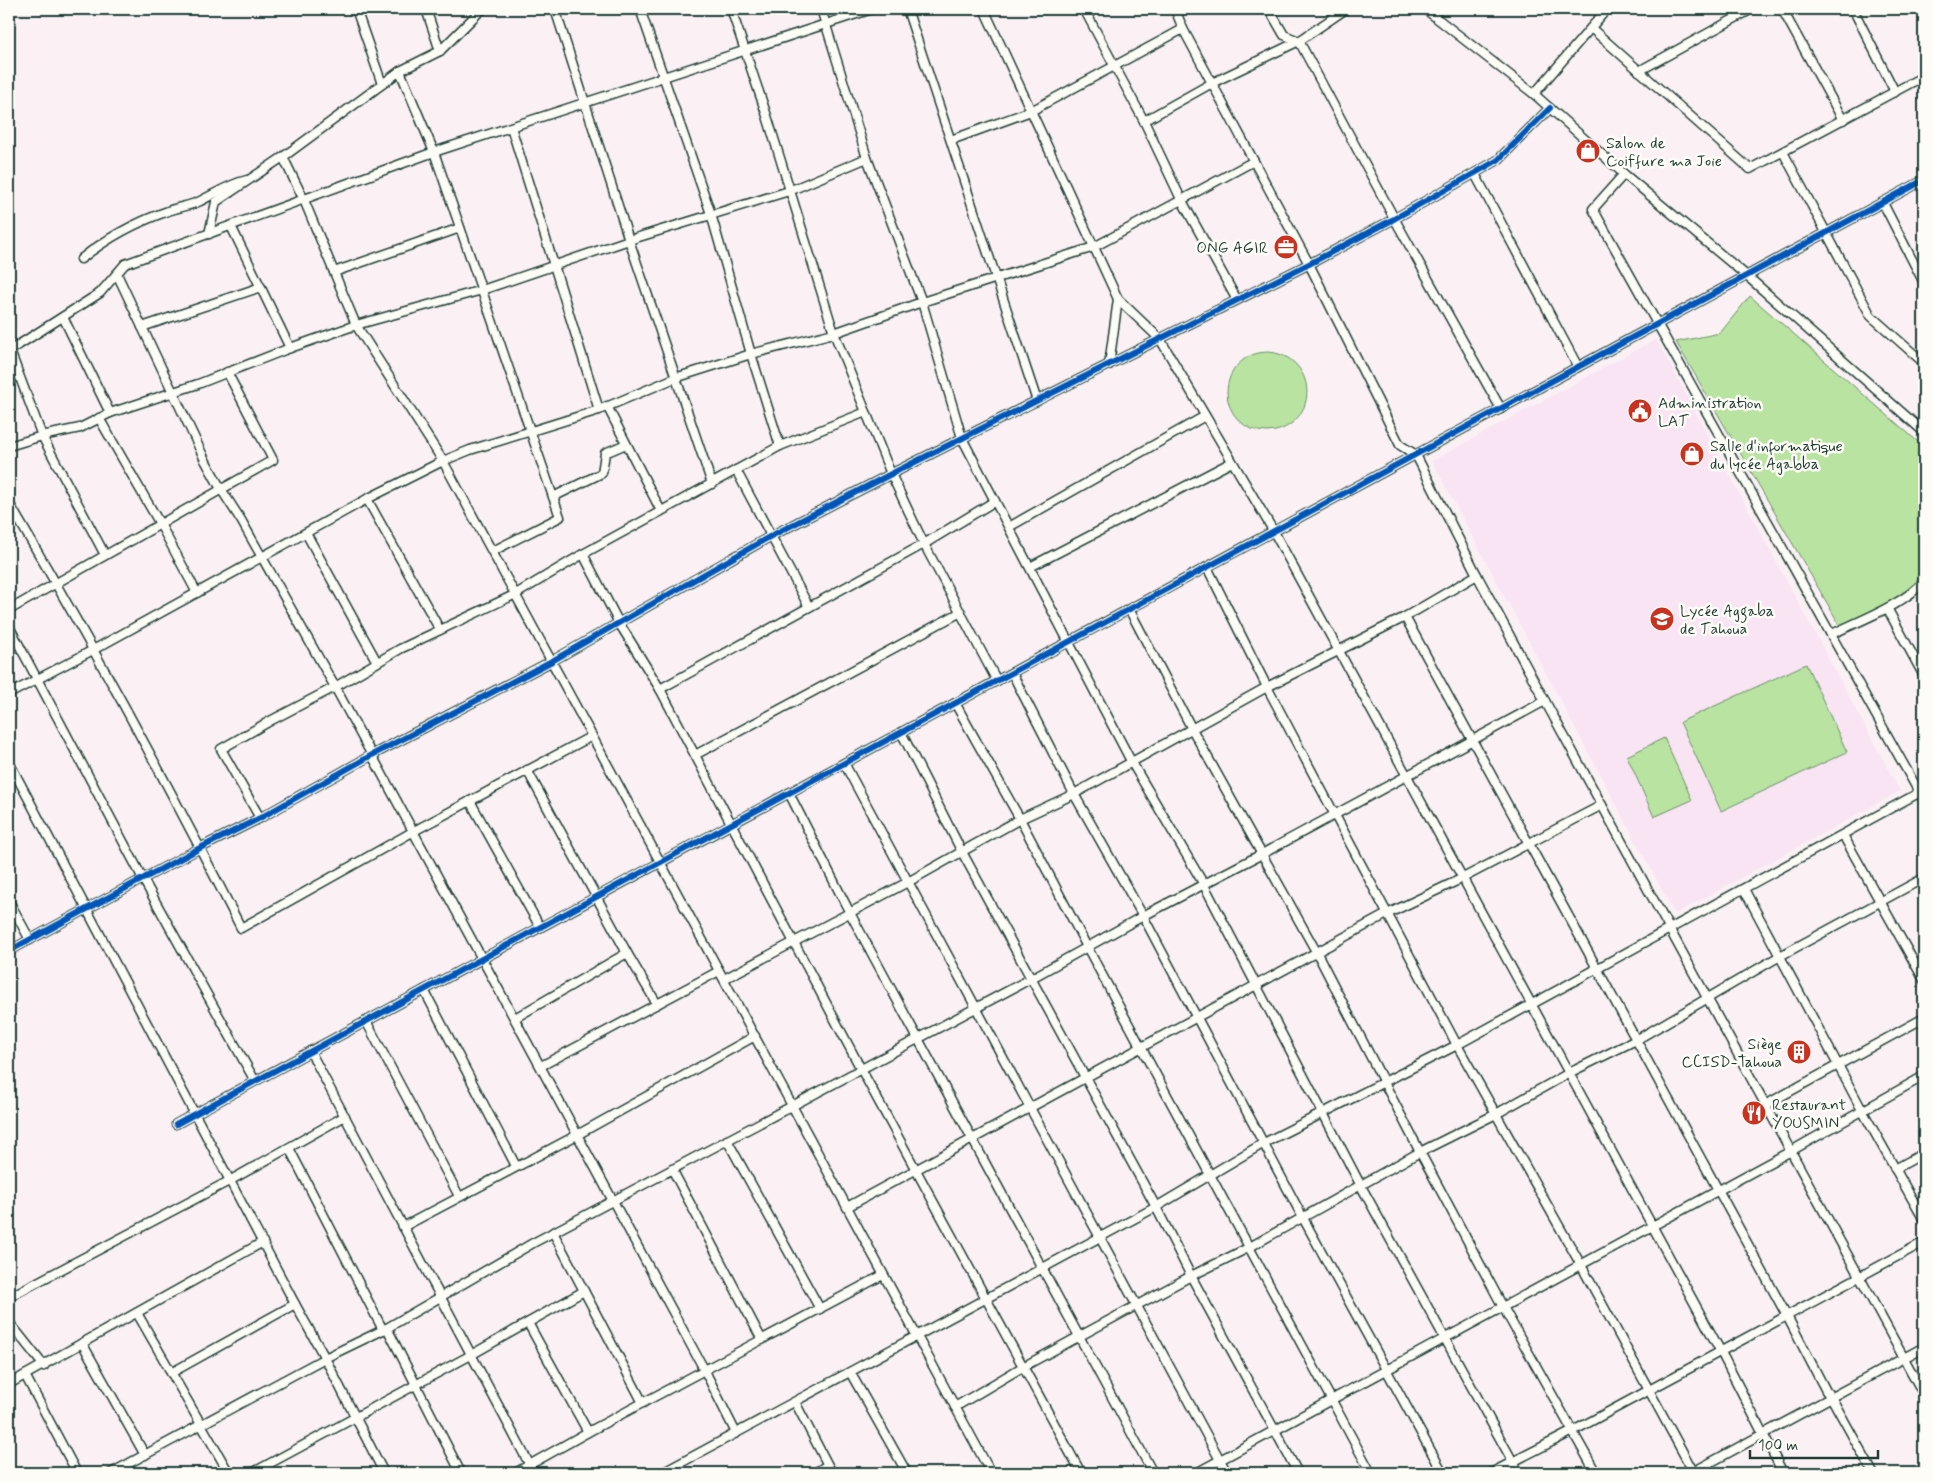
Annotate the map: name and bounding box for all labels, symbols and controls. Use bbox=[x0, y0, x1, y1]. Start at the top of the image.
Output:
place label: Salon de Coiffure ma Joie bbox=[1606, 133, 1722, 172]
shop icon: Salon de Coiffure ma Joie bbox=[1575, 138, 1601, 164]
office icon: ONG AGIR bbox=[1273, 234, 1299, 260]
place label: ONG AGIR bbox=[1196, 238, 1268, 259]
place label: Administration LAT bbox=[1658, 393, 1762, 432]
public building icon: Administration LAT bbox=[1627, 398, 1653, 424]
place label: Salle d'informatique du lycée Agabba bbox=[1710, 436, 1843, 475]
shop icon: Salle d'informatique du lycée Agabba bbox=[1679, 441, 1705, 467]
place label: Lycée Aggaba de Tahoua bbox=[1680, 601, 1774, 640]
school or university icon: Lycée Aggaba de Tahoua bbox=[1649, 606, 1675, 632]
place label: Siège CCISD-Tahoua bbox=[1681, 1034, 1782, 1073]
building icon: Siège CCISD-Tahoua bbox=[1786, 1039, 1812, 1065]
place label: Restaurant YOUSMIN bbox=[1772, 1095, 1847, 1134]
restaurant icon: Restaurant YOUSMIN bbox=[1741, 1100, 1767, 1126]
scale bar bbox=[1750, 1427, 1878, 1459]
text: 100 m bbox=[1758, 1436, 1798, 1456]

